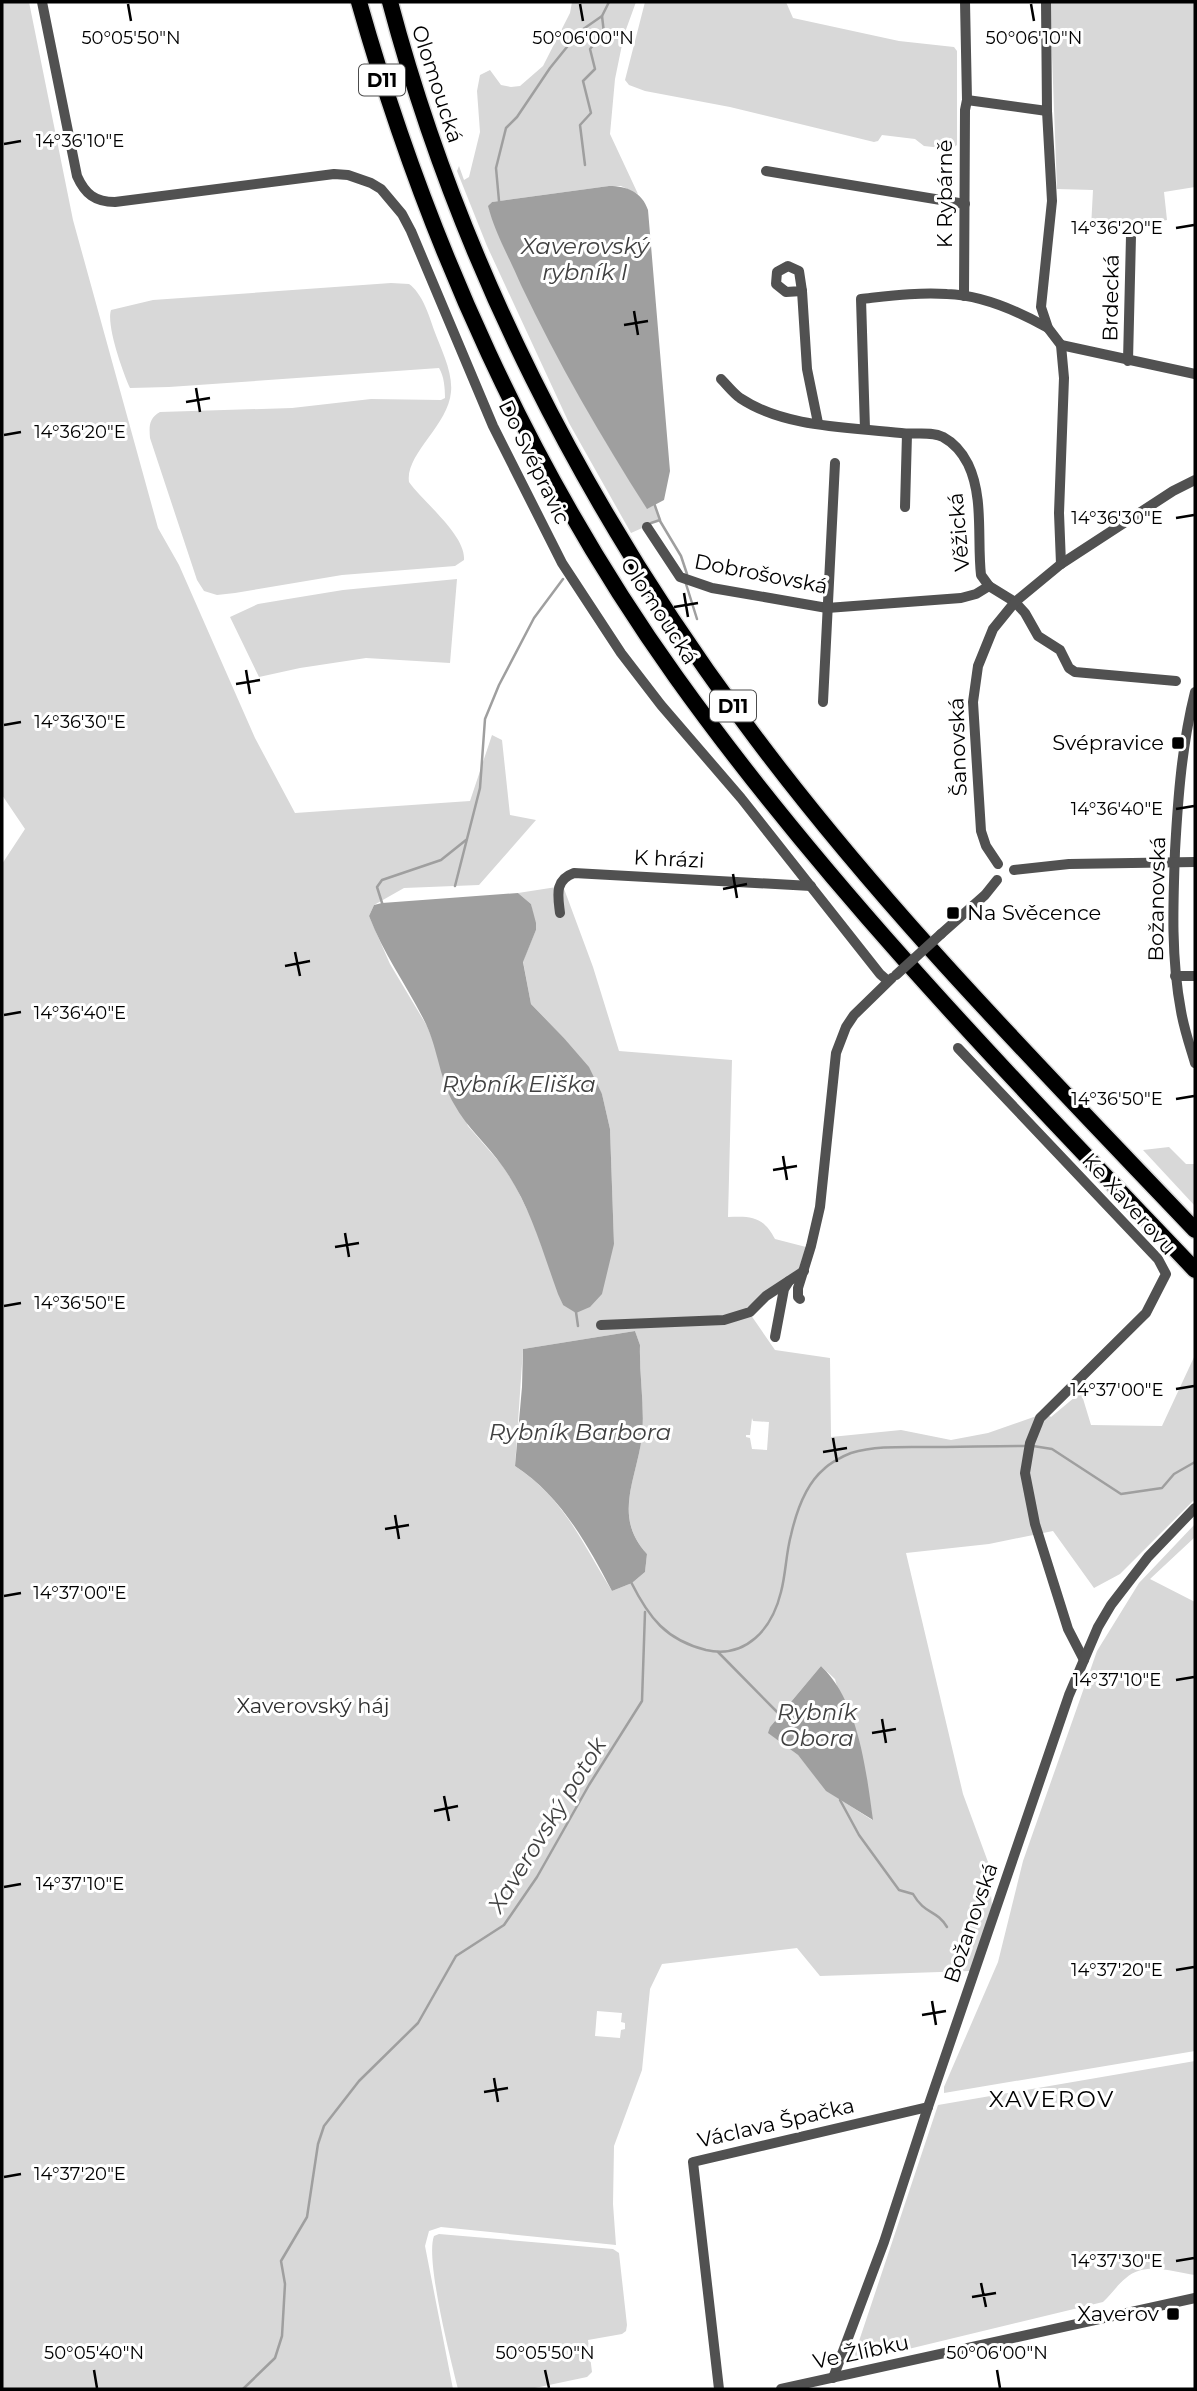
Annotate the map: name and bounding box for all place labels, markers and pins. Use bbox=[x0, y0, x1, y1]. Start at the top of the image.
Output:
place label: Svépravice bbox=[1052, 730, 1164, 755]
marker: Svépravice bbox=[1170, 735, 1186, 751]
place label: Na Svěcence bbox=[967, 900, 1101, 925]
marker: Na Svěcence bbox=[945, 905, 961, 921]
place label: Xaverov bbox=[1077, 2301, 1160, 2326]
marker: Xaverov bbox=[1165, 2306, 1181, 2322]

